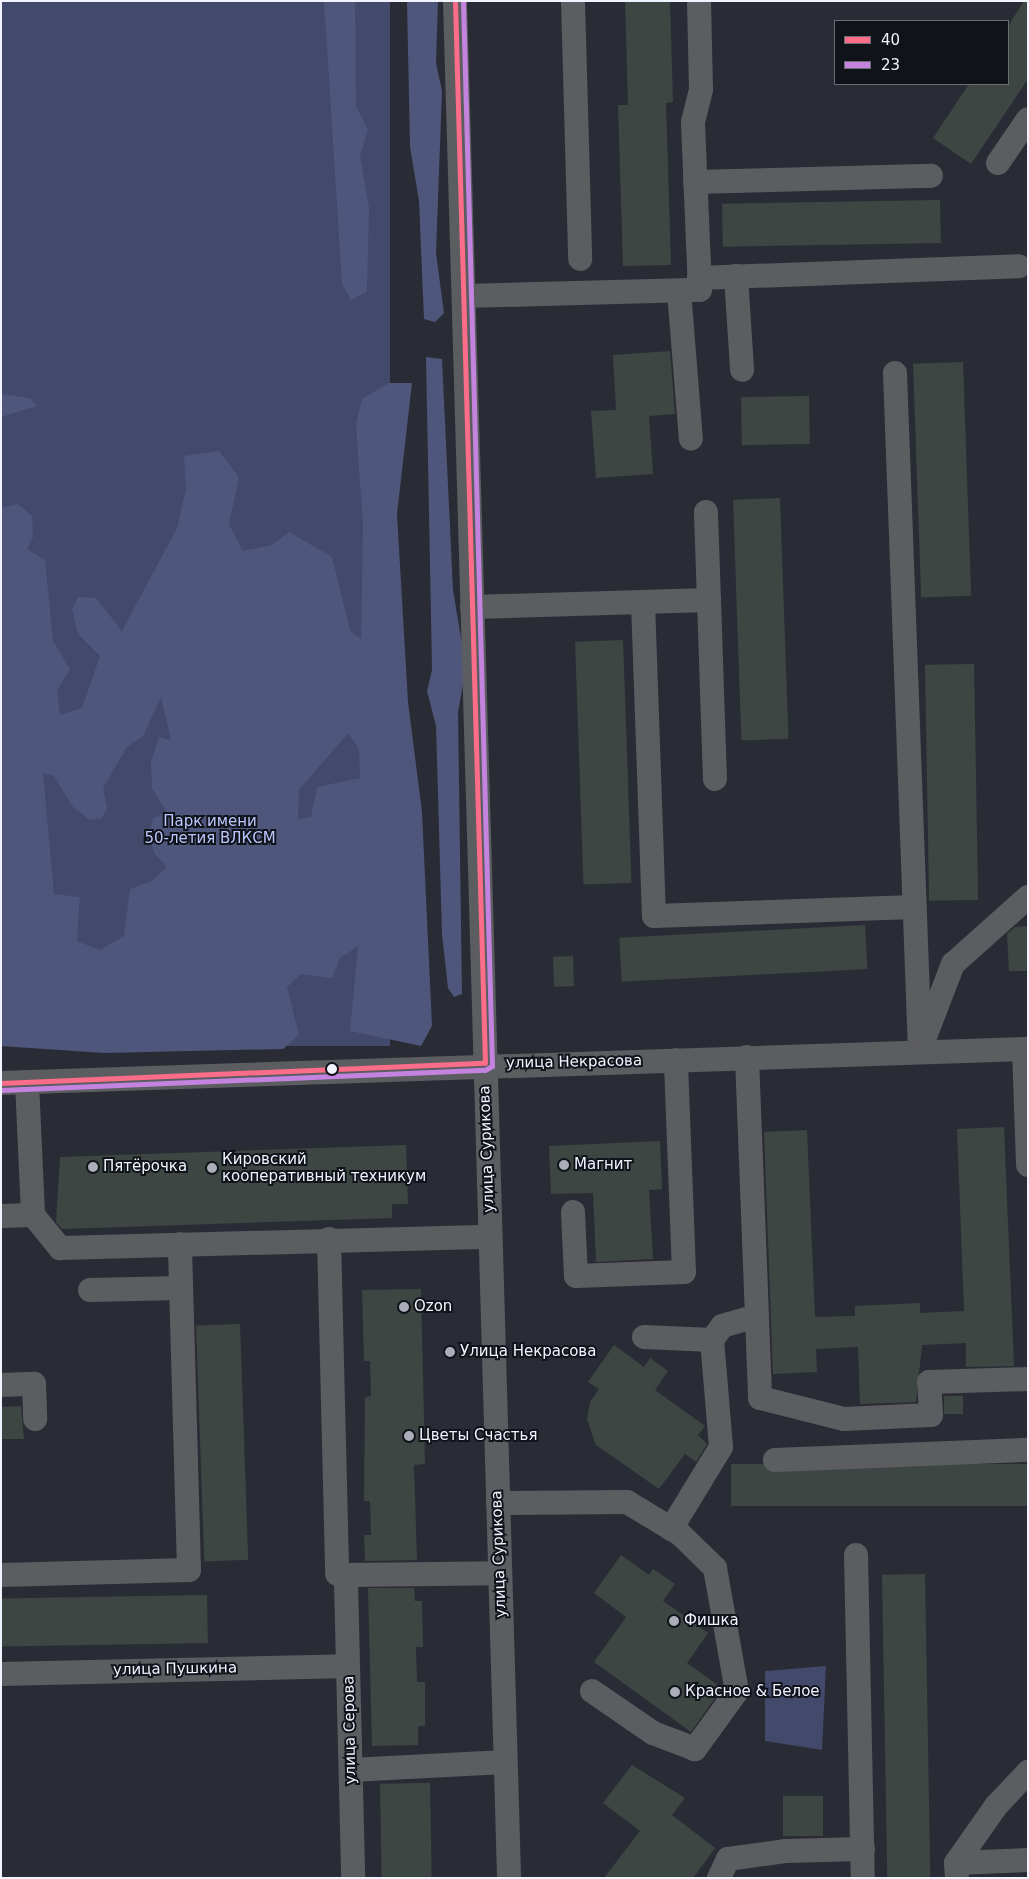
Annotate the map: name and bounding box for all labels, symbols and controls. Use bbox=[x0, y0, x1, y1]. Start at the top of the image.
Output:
legend bbox=[834, 20, 1009, 85]
text: 40 bbox=[881, 31, 900, 49]
text: 23 bbox=[881, 56, 900, 74]
park label: Парк имени 50-летия ВЛКСМ bbox=[144, 812, 276, 847]
street label: улица Некрасова bbox=[506, 1052, 642, 1072]
unlabelled marker bbox=[327, 1064, 337, 1074]
street label: улица Сурикова bbox=[476, 1085, 498, 1213]
place label: Кировский кооперативный техникум bbox=[222, 1150, 426, 1185]
place label: Магнит bbox=[574, 1156, 632, 1174]
place label: Пятёрочка bbox=[103, 1158, 187, 1176]
marker: Магнит bbox=[558, 1159, 570, 1171]
marker: Пятёрочка bbox=[87, 1161, 99, 1173]
marker: Кировский кооперативный техникум bbox=[206, 1162, 218, 1174]
place label: Ozon bbox=[414, 1298, 452, 1316]
marker: Ozon bbox=[398, 1301, 410, 1313]
place label: Улица Некрасова bbox=[460, 1343, 596, 1361]
marker: Улица Некрасова bbox=[444, 1346, 456, 1358]
place label: Цветы Счастья bbox=[419, 1427, 537, 1445]
marker: Цветы Счастья bbox=[403, 1430, 415, 1442]
street label: улица Сурикова bbox=[488, 1490, 510, 1618]
place label: Фишка bbox=[684, 1612, 739, 1630]
marker: Фишка bbox=[668, 1615, 680, 1627]
street label: улица Пушкина bbox=[113, 1659, 237, 1679]
street label: улица Серова bbox=[340, 1675, 360, 1785]
place label: Красное & Белое bbox=[685, 1683, 820, 1701]
marker: Красное & Белое bbox=[669, 1686, 681, 1698]

